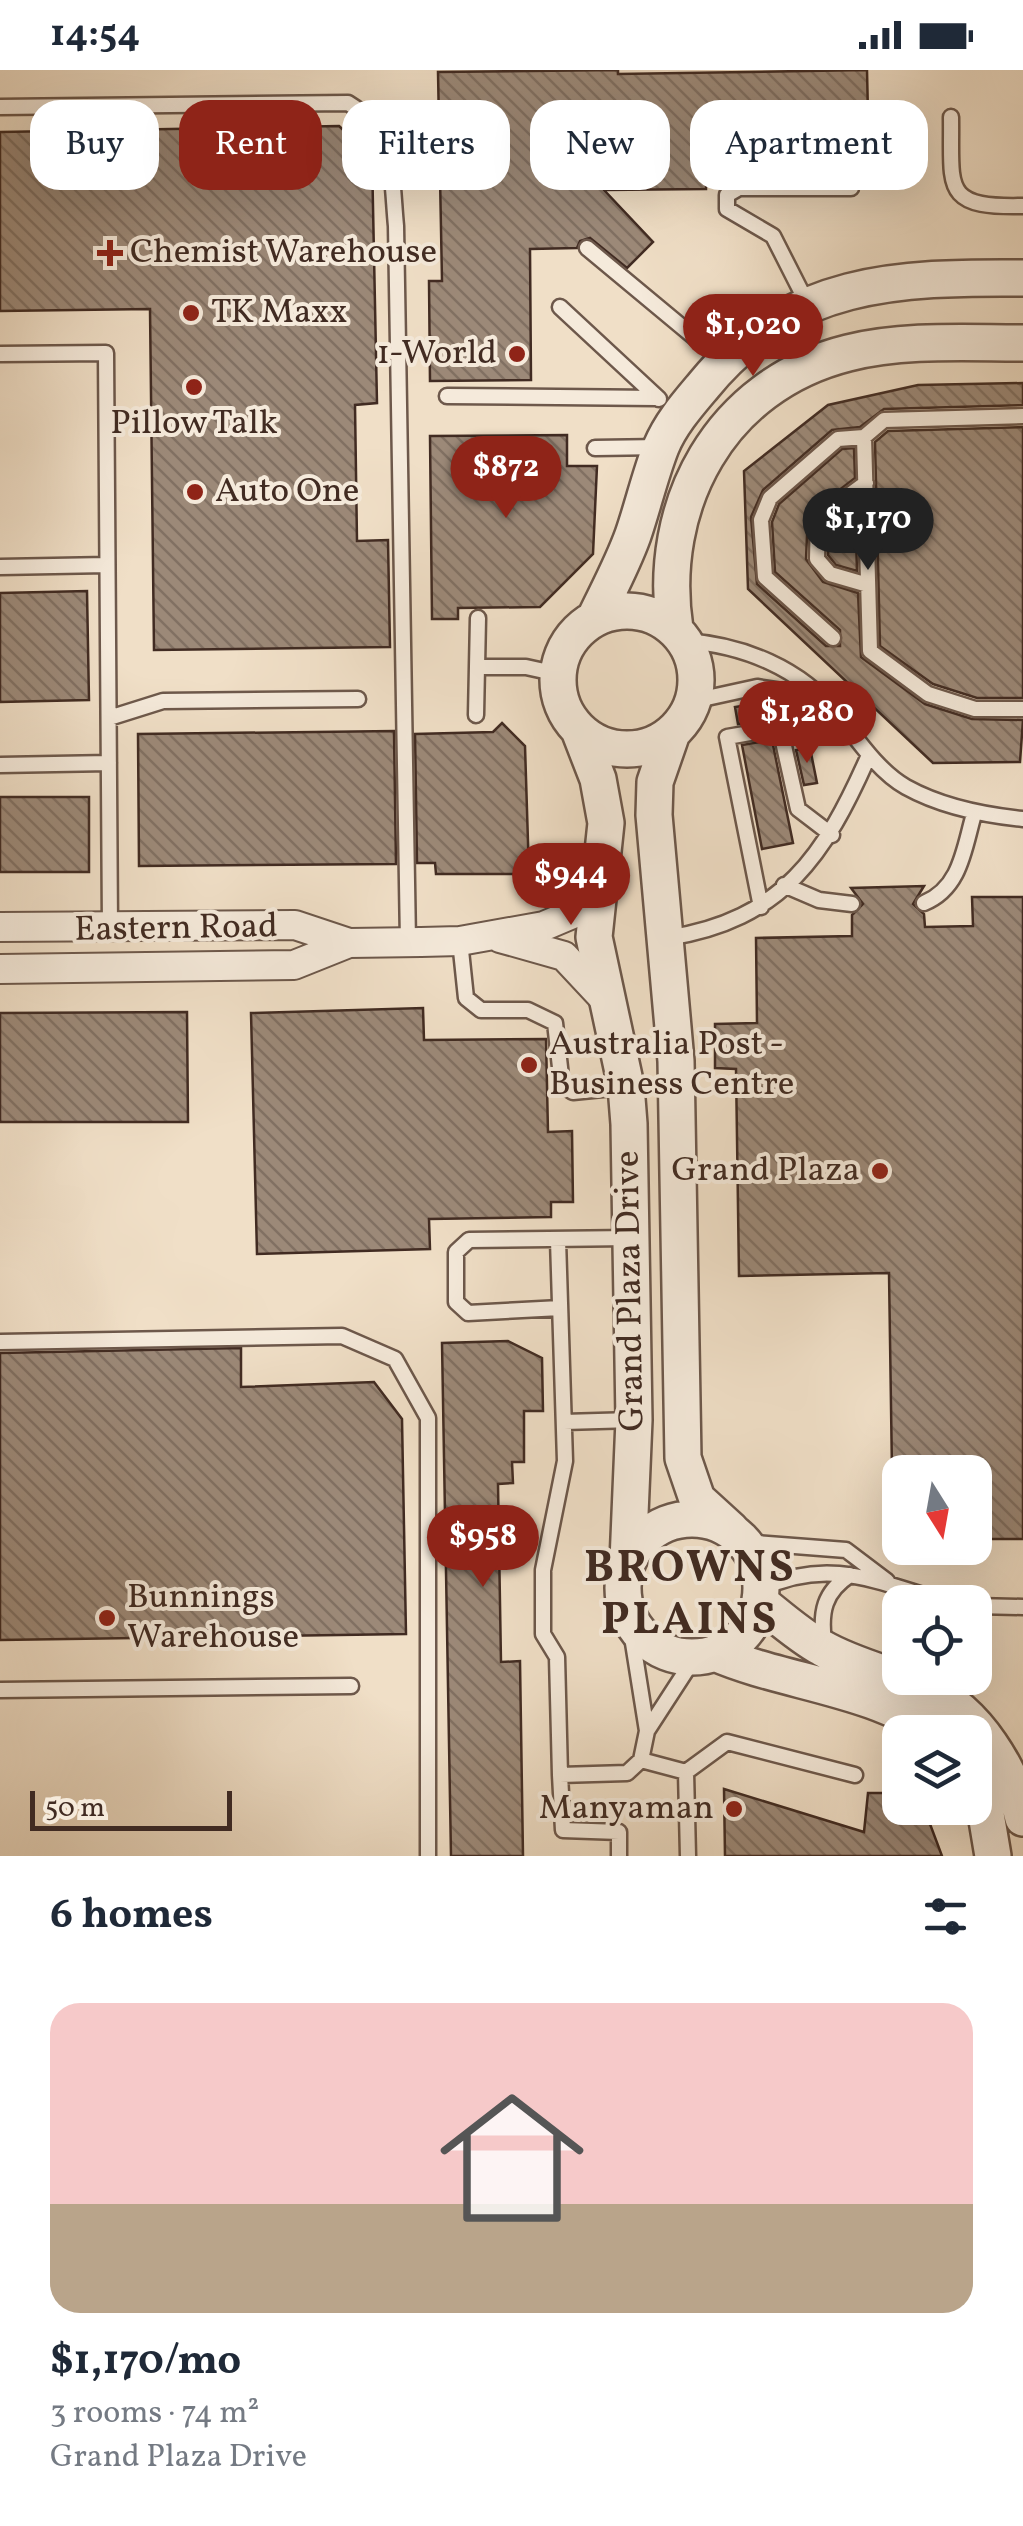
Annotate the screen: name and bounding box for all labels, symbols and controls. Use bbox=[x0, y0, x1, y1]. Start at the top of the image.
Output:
text: 14:54 bbox=[50, 9, 140, 62]
chip: Buy bbox=[30, 100, 159, 190]
chip: Rent bbox=[179, 100, 322, 190]
chip: Filters bbox=[342, 100, 510, 190]
chip: New bbox=[530, 100, 670, 190]
chip: Apartment bbox=[690, 100, 928, 190]
place label: Chemist Warehouse bbox=[130, 229, 437, 277]
marker: Chemist Warehouse bbox=[99, 242, 121, 264]
place label: TK Maxx bbox=[211, 289, 347, 337]
pin: $1,020 bbox=[672, 294, 834, 379]
marker: TK Maxx bbox=[180, 302, 202, 324]
text: $1,020 bbox=[705, 304, 801, 348]
place label: 1-World bbox=[376, 330, 497, 378]
marker: 1-World bbox=[506, 343, 528, 365]
marker: Pillow Talk bbox=[183, 376, 205, 398]
place label: Pillow Talk bbox=[110, 400, 278, 448]
pin: $872 bbox=[447, 436, 565, 521]
text: $872 bbox=[473, 446, 539, 490]
place label: Auto One bbox=[215, 468, 359, 516]
marker: Auto One bbox=[184, 481, 206, 503]
pin: $1,170 bbox=[787, 488, 949, 573]
text: $1,170 bbox=[825, 498, 911, 542]
pin: $1,280 bbox=[726, 681, 888, 766]
text: $1,280 bbox=[760, 691, 854, 735]
pin: $944 bbox=[512, 843, 630, 928]
text: $944 bbox=[534, 853, 608, 897]
street label: Eastern Road bbox=[74, 903, 278, 955]
place label: Australia Post - Business Centre bbox=[549, 1021, 794, 1109]
marker: Australia Post - Business Centre bbox=[518, 1054, 540, 1076]
place label: Grand Plaza bbox=[671, 1147, 860, 1195]
street label: Grand Plaza Drive bbox=[605, 1150, 657, 1432]
marker: Grand Plaza bbox=[869, 1160, 891, 1182]
north arrow bbox=[882, 1455, 992, 1565]
map controls bbox=[882, 1455, 992, 1825]
pin: $958 bbox=[424, 1505, 542, 1590]
text: $958 bbox=[449, 1515, 517, 1559]
district label: BROWNS PLAINS bbox=[584, 1538, 796, 1653]
place label: Bunnings Warehouse bbox=[127, 1574, 299, 1662]
button: locate bbox=[882, 1585, 992, 1695]
marker: Bunnings Warehouse bbox=[96, 1607, 118, 1629]
button: layers bbox=[882, 1715, 992, 1825]
place label: Manyaman bbox=[539, 1785, 714, 1833]
scale bar bbox=[30, 1786, 232, 1830]
text: 50 m bbox=[45, 1789, 105, 1828]
marker: Manyaman bbox=[723, 1798, 745, 1820]
text: 6 homes bbox=[50, 1887, 213, 1946]
icon: filters bbox=[918, 1889, 973, 1944]
icon: home bbox=[422, 2068, 602, 2248]
text: $1,170/mo bbox=[50, 2333, 241, 2392]
text: 3 rooms · 74 m² bbox=[50, 2392, 259, 2436]
text: Grand Plaza Drive bbox=[50, 2436, 307, 2480]

